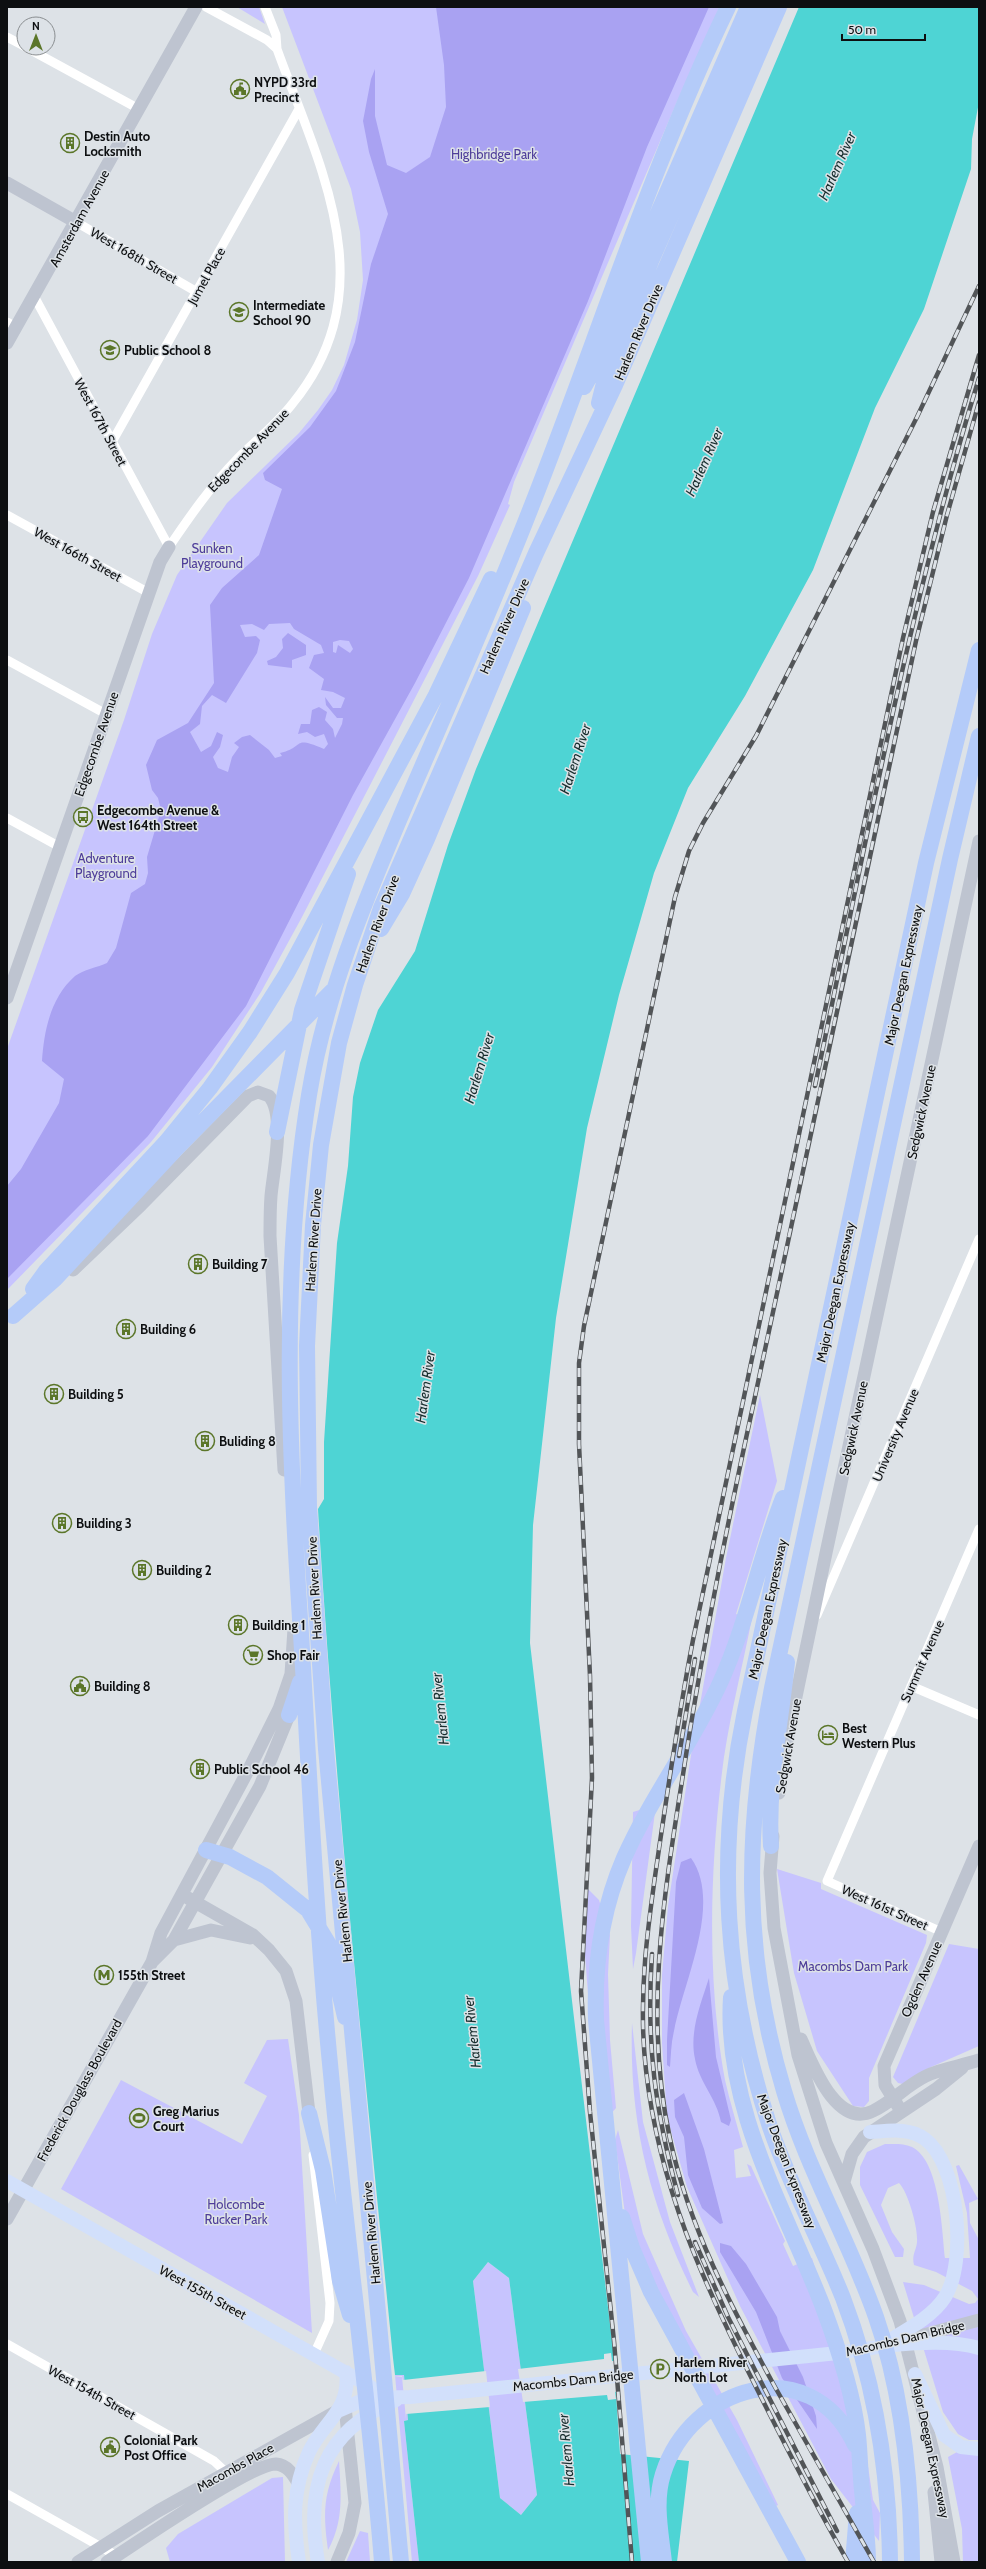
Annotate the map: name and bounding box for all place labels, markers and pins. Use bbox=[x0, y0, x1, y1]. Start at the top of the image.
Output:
place label: NYPD 33rd Precinct bbox=[254, 74, 317, 105]
public building icon: NYPD 33rd Precinct bbox=[229, 78, 251, 100]
place label: Destin Auto Locksmith bbox=[84, 128, 151, 159]
building icon: Destin Auto Locksmith bbox=[59, 132, 81, 154]
place label: Intermediate School 90 bbox=[253, 297, 325, 328]
school or university icon: Intermediate School 90 bbox=[228, 301, 250, 323]
school or university icon: Public School 8 bbox=[99, 339, 121, 361]
place label: Public School 8 bbox=[124, 342, 211, 358]
place label: Edgecombe Avenue & West 164th Street bbox=[97, 802, 220, 833]
bus stop icon: Edgecombe Avenue & West 164th Street bbox=[72, 806, 94, 828]
building icon: Building 7 bbox=[187, 1253, 209, 1275]
place label: Building 7 bbox=[212, 1256, 268, 1272]
building icon: Building 6 bbox=[115, 1318, 137, 1340]
place label: Building 6 bbox=[140, 1321, 196, 1337]
building icon: Building 5 bbox=[43, 1383, 65, 1405]
place label: Building 5 bbox=[68, 1386, 124, 1402]
building icon: Buliding 8 bbox=[194, 1430, 216, 1452]
place label: Buliding 8 bbox=[219, 1433, 276, 1449]
building icon: Building 3 bbox=[51, 1512, 73, 1534]
place label: Building 3 bbox=[76, 1515, 132, 1531]
building icon: Building 2 bbox=[131, 1559, 153, 1581]
place label: Building 2 bbox=[156, 1562, 212, 1578]
building icon: Building 1 bbox=[227, 1614, 249, 1636]
place label: Building 1 bbox=[252, 1617, 306, 1633]
supermarket icon: Shop Fair bbox=[242, 1644, 264, 1666]
place label: Shop Fair bbox=[267, 1647, 320, 1663]
public building icon: Building 8 bbox=[69, 1675, 91, 1697]
place label: Building 8 bbox=[94, 1678, 151, 1694]
place label: Best Western Plus bbox=[842, 1720, 916, 1751]
hotel icon: Best Western Plus bbox=[817, 1724, 839, 1746]
building icon: Public School 46 bbox=[189, 1758, 211, 1780]
place label: Public School 46 bbox=[214, 1761, 309, 1777]
metro station icon: 155th Street bbox=[93, 1964, 115, 1986]
place label: 155th Street bbox=[118, 1967, 186, 1983]
place label: Greg Marius Court bbox=[153, 2103, 220, 2134]
sports icon: Greg Marius Court bbox=[128, 2107, 150, 2129]
place label: Harlem River North Lot bbox=[674, 2354, 748, 2385]
parking icon: Harlem River North Lot bbox=[649, 2358, 671, 2380]
place label: Colonial Park Post Office bbox=[124, 2432, 198, 2463]
public building icon: Colonial Park Post Office bbox=[99, 2436, 121, 2458]

